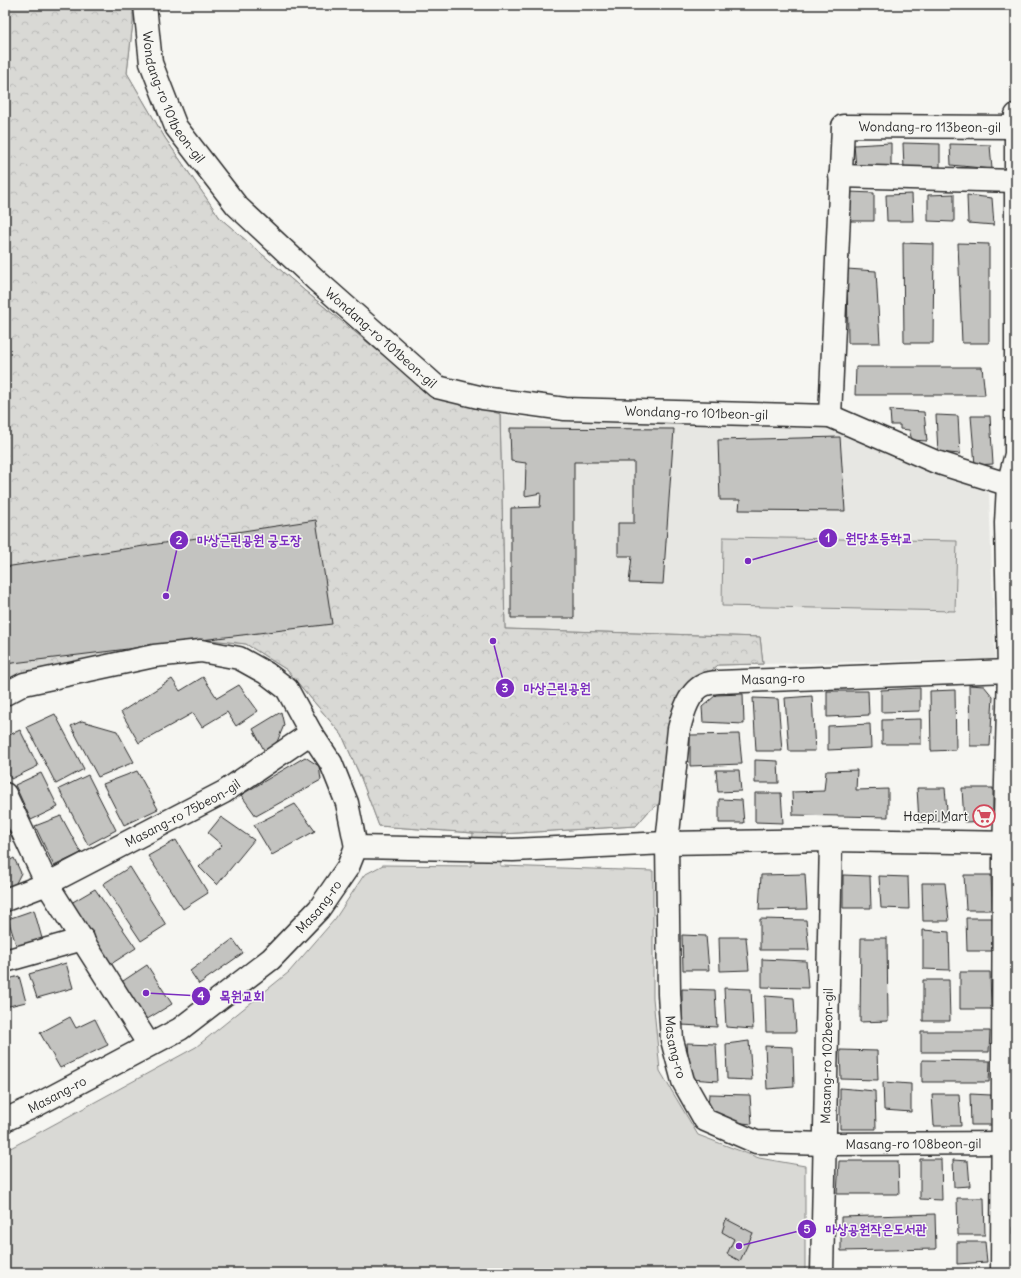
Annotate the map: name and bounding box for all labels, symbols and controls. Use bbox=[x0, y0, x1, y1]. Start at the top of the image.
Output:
street label: Wondang-ro 101beon-gil bbox=[139, 30, 209, 166]
street label: Wondang-ro 113beon-gil bbox=[858, 118, 1001, 135]
street label: Wondang-ro 101beon-gil bbox=[322, 284, 441, 392]
street label: Wondang-ro 101beon-gil bbox=[624, 402, 768, 423]
callout: 원당초등학교 bbox=[818, 525, 921, 551]
callout: 마상근린공원 궁도장 bbox=[169, 527, 310, 553]
text: 원당초등학교 bbox=[845, 529, 913, 547]
text: 1 bbox=[826, 530, 830, 545]
text: 마상근린공원 궁도장 bbox=[197, 531, 302, 549]
text: 2 bbox=[176, 532, 183, 547]
street label: Masang-ro bbox=[741, 669, 805, 689]
callout: 마상근린공원 bbox=[495, 675, 599, 701]
text: 마상근린공원 bbox=[523, 679, 591, 697]
text: 3 bbox=[502, 680, 509, 695]
street label: Masang-ro 75beon-gil bbox=[122, 775, 244, 851]
supermarket icon: Haepi Mart bbox=[971, 803, 997, 829]
place label: Haepi Mart bbox=[903, 808, 969, 825]
street label: Masang-ro bbox=[292, 877, 345, 937]
callout: 목원교회 bbox=[191, 983, 272, 1009]
text: 목원교회 bbox=[219, 987, 265, 1005]
text: 4 bbox=[198, 988, 205, 1003]
street label: Masang-ro 102beon-gil bbox=[817, 988, 836, 1124]
street label: Masang-ro bbox=[662, 1015, 690, 1080]
street label: Masang-ro bbox=[25, 1072, 89, 1117]
street label: Masang-ro 108beon-gil bbox=[846, 1135, 981, 1152]
callout: 마상공원작은도서관 bbox=[797, 1216, 935, 1242]
text: 마상공원작은도서관 bbox=[825, 1220, 927, 1238]
text: 5 bbox=[804, 1221, 811, 1236]

